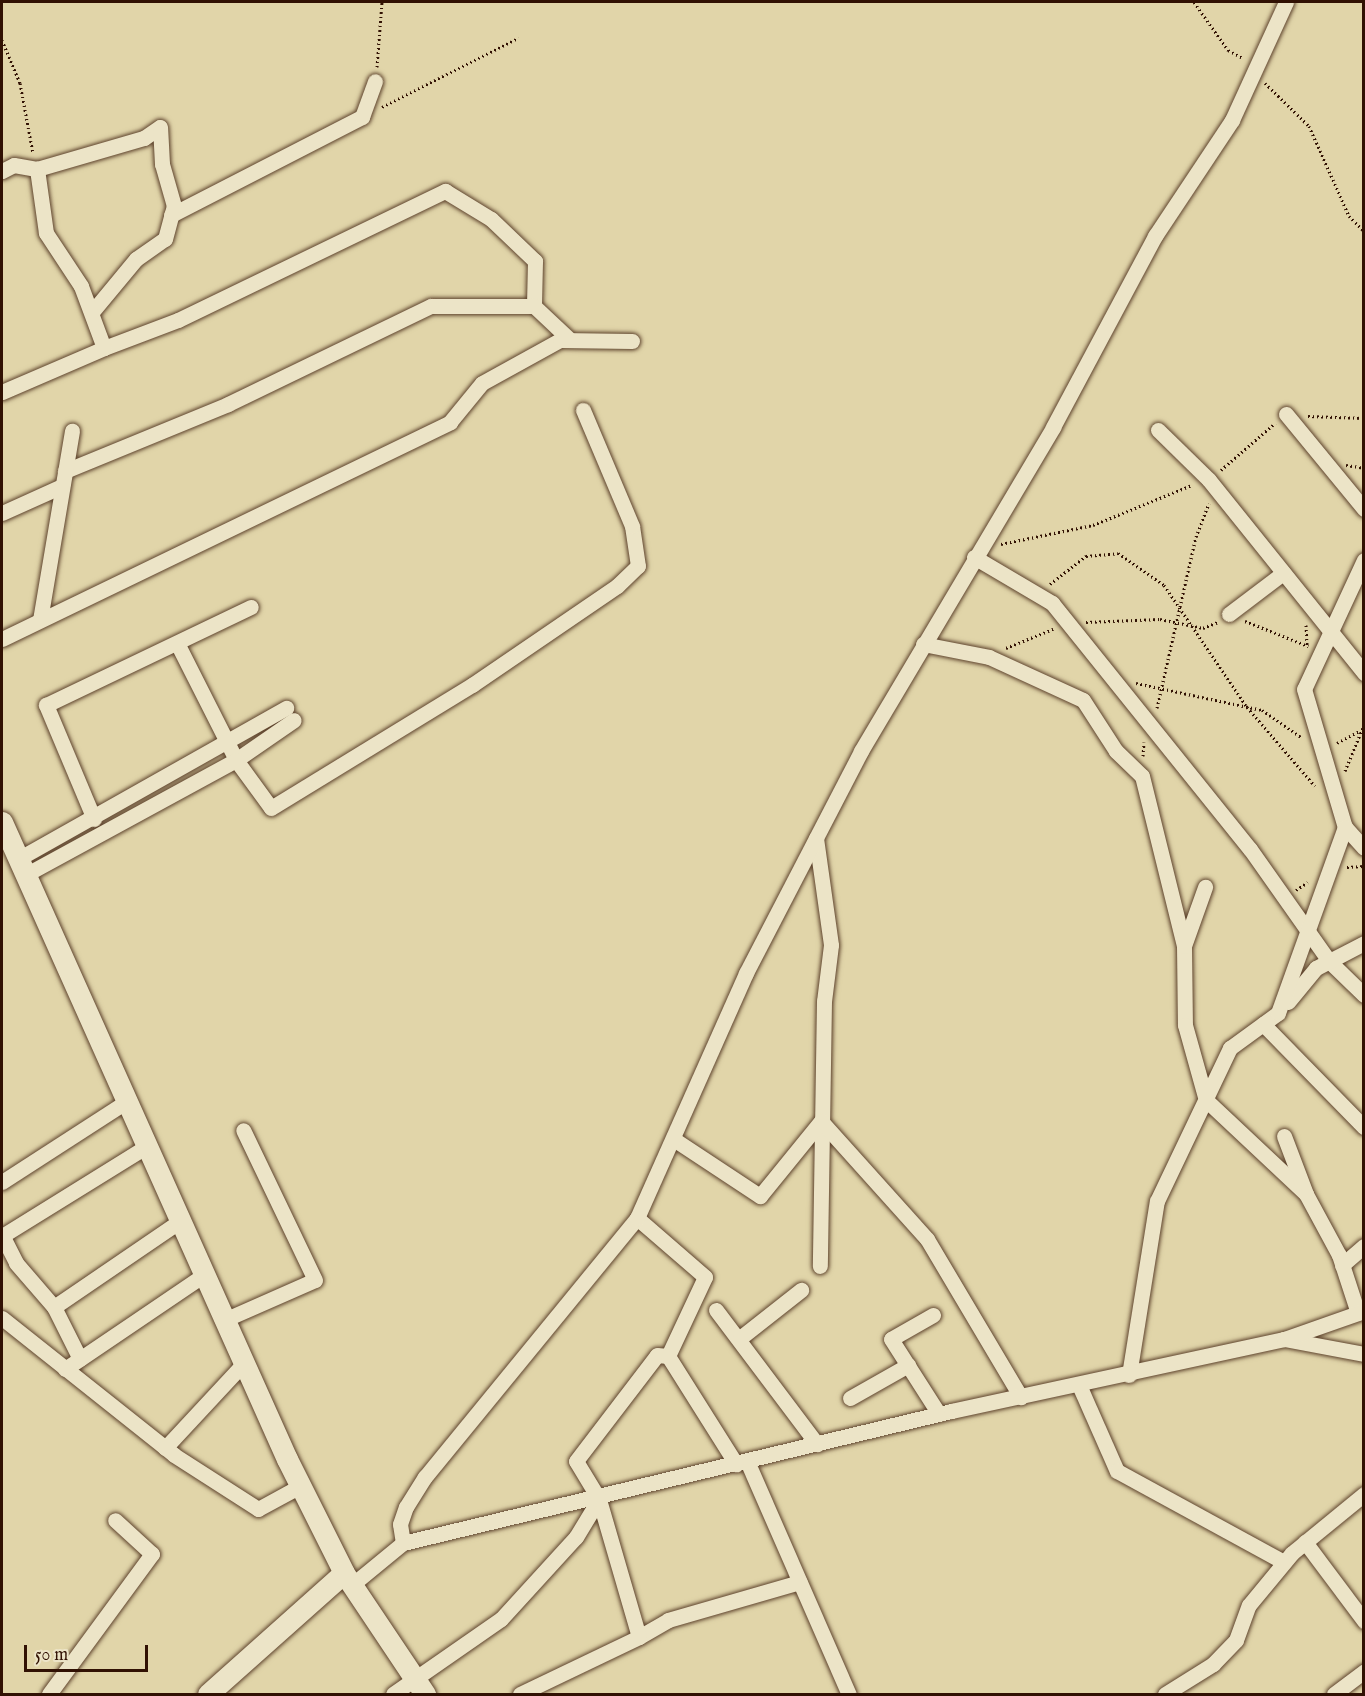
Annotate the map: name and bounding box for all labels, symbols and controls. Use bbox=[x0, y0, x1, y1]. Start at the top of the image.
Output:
scale bar bbox=[27, 1633, 152, 1671]
text: 50 m bbox=[35, 1644, 68, 1667]

